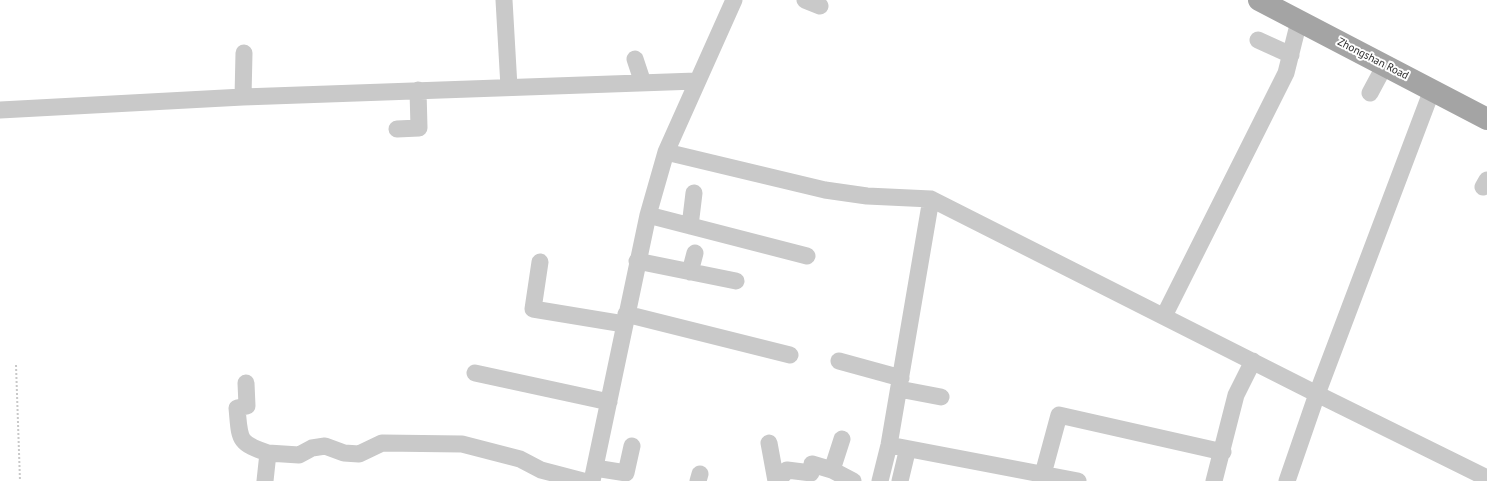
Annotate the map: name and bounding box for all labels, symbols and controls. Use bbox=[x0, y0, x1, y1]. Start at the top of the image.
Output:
street label: Zhongshan Road bbox=[1335, 35, 1411, 83]

